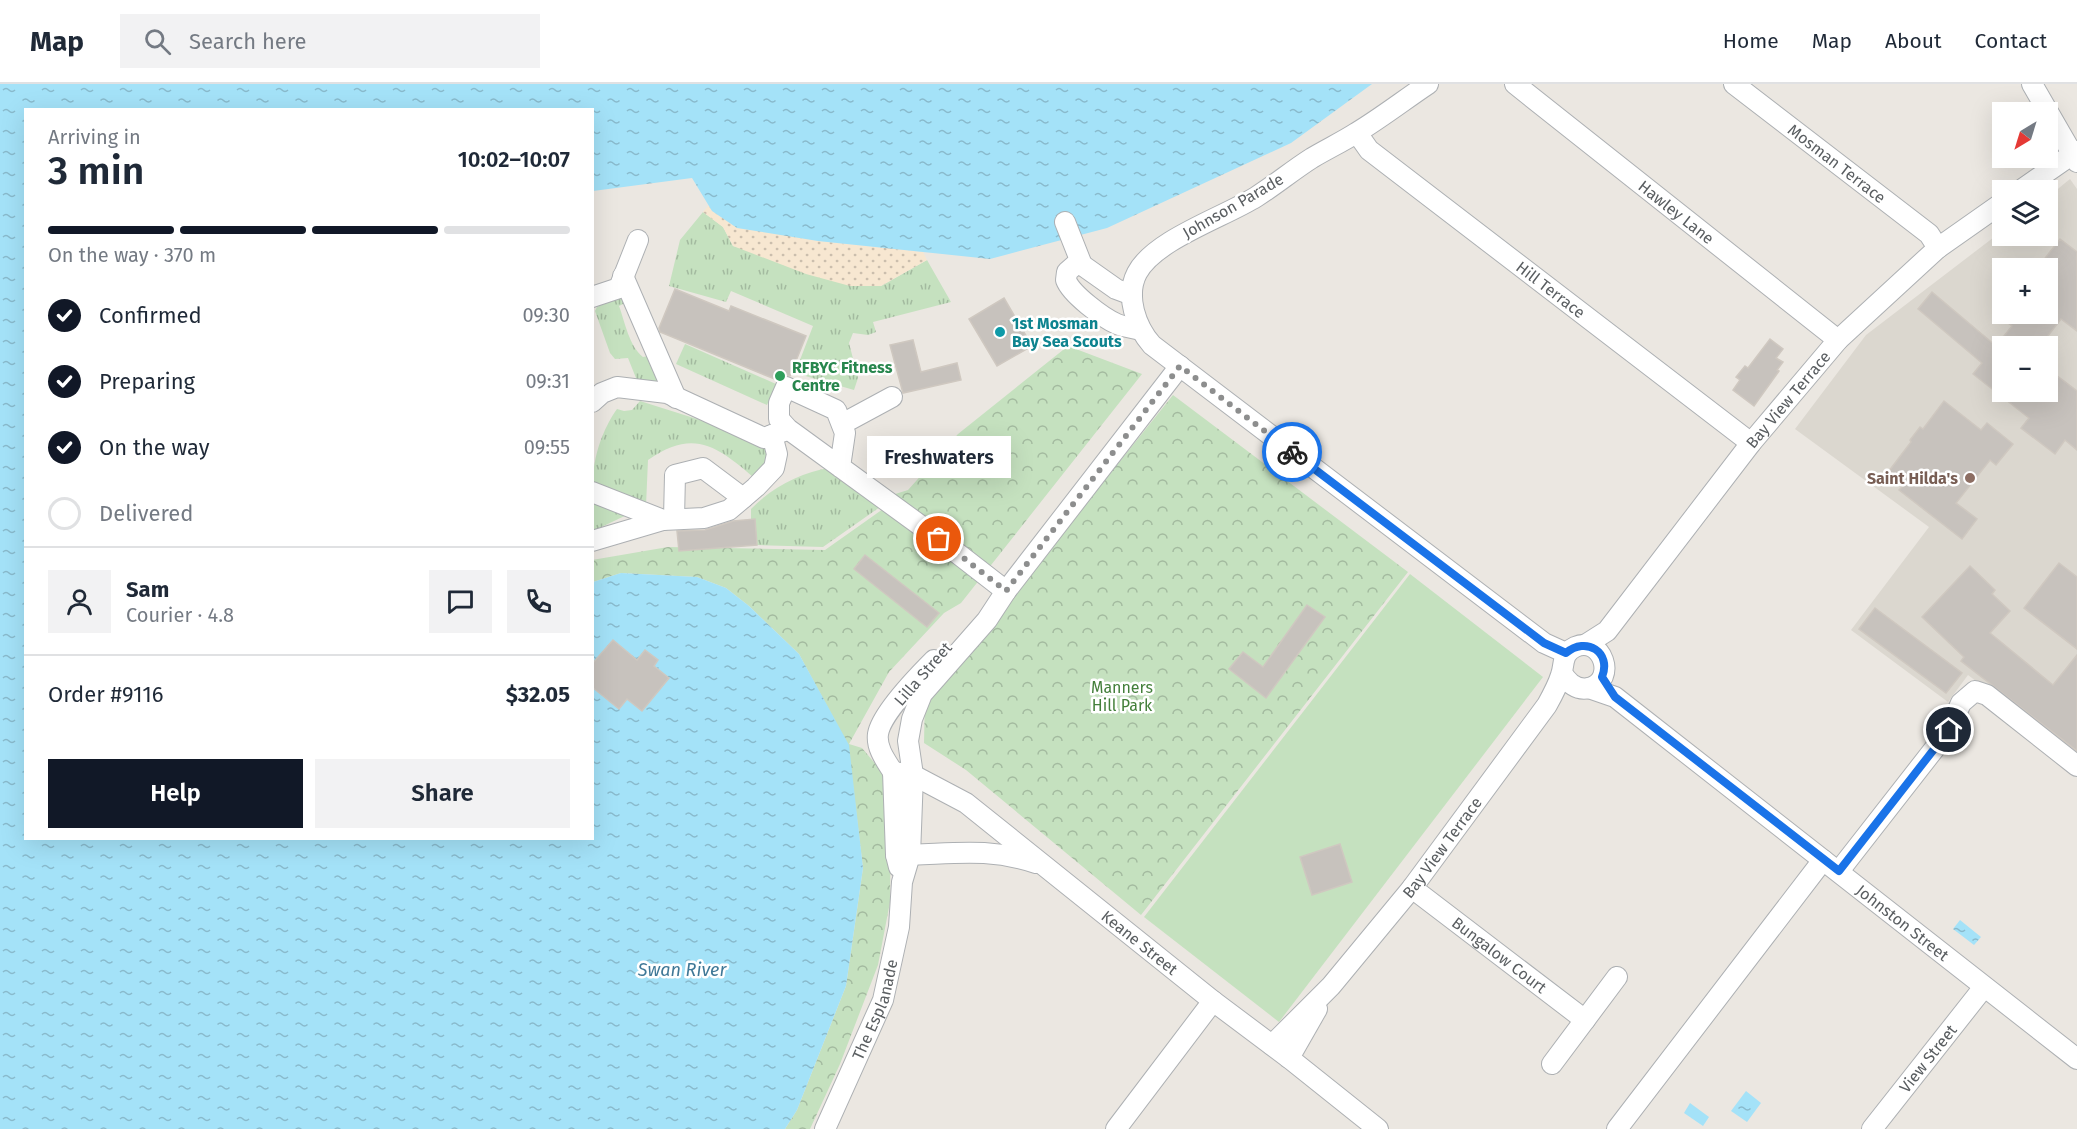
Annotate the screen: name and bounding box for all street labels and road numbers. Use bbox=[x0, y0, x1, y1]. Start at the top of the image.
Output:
street label: Mosman Terrace bbox=[1784, 120, 1890, 207]
street label: Johnson Parade bbox=[1179, 169, 1287, 243]
street label: Hawley Lane bbox=[1635, 176, 1718, 248]
street label: Hill Terrace bbox=[1513, 257, 1589, 322]
street label: Bay View Terrace bbox=[1742, 347, 1834, 452]
street label: Lilla Street bbox=[890, 638, 956, 710]
street label: Bay View Terrace bbox=[1398, 793, 1485, 902]
street label: Johnston Street bbox=[1853, 880, 1953, 965]
street label: Keane Street bbox=[1098, 906, 1182, 979]
street label: Bungalow Court bbox=[1448, 913, 1551, 997]
street label: The Esplanade bbox=[848, 957, 901, 1063]
street label: View Street bbox=[1895, 1020, 1961, 1096]

